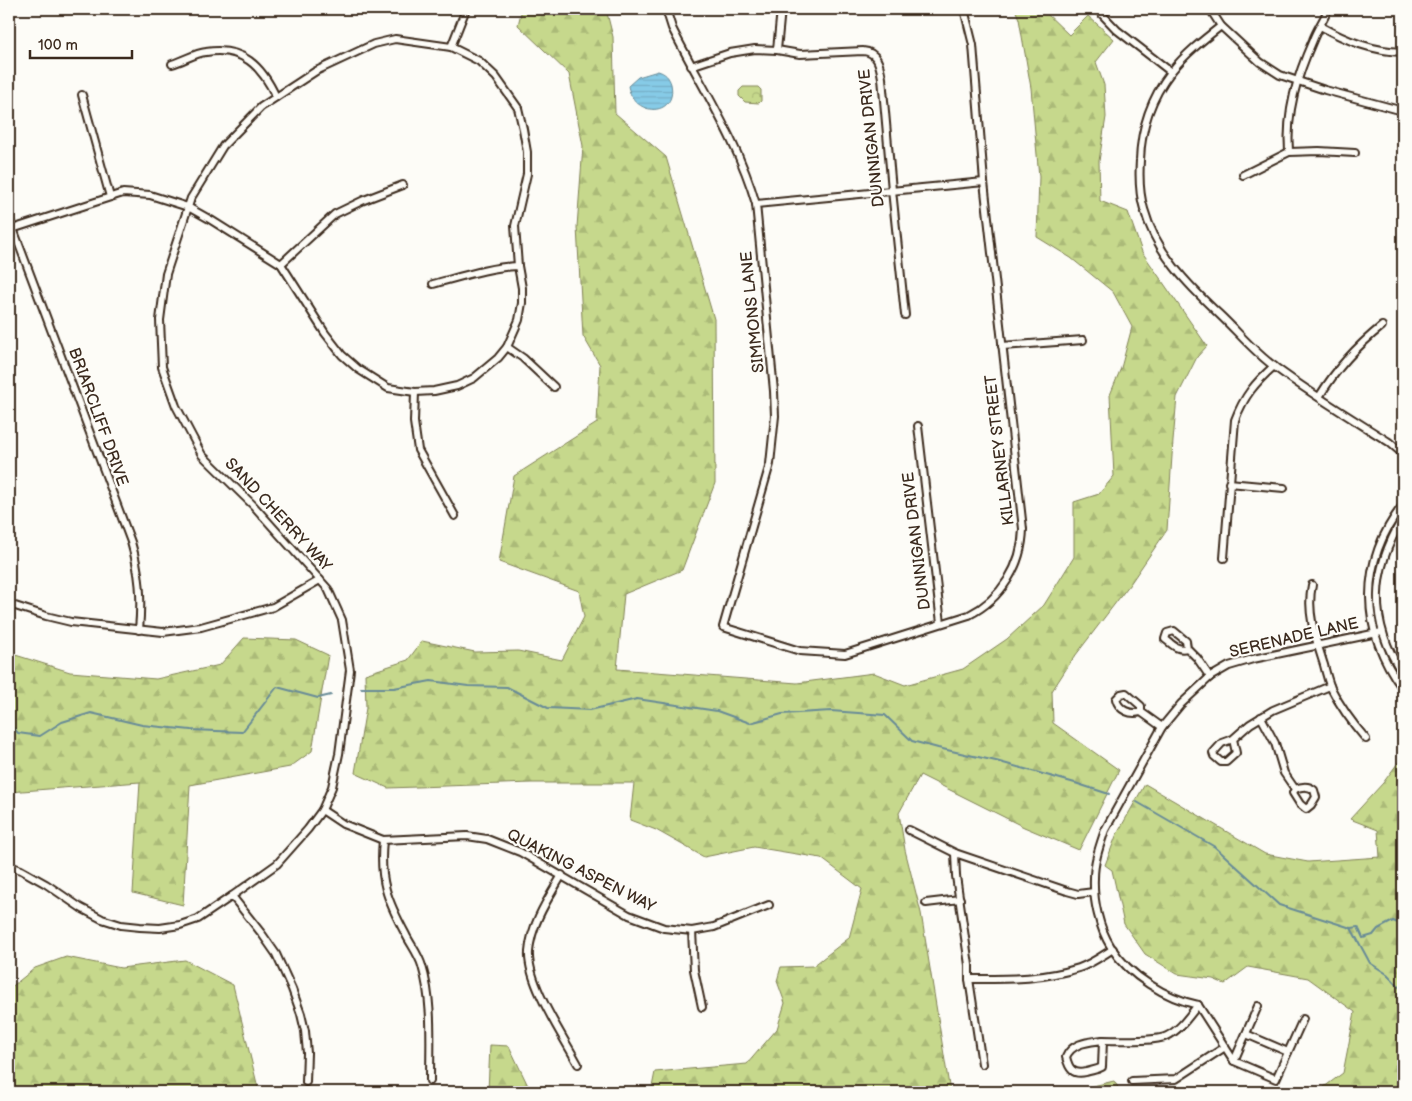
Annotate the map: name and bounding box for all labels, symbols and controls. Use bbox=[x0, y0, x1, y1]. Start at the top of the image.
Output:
scale bar bbox=[30, 28, 132, 60]
text: 100 m bbox=[38, 36, 78, 55]
street label: DUNNIGAN DRIVE bbox=[855, 68, 889, 208]
street label: SIMMONS LANE bbox=[737, 250, 769, 374]
street label: BRIARCLIFF DRIVE bbox=[64, 345, 132, 489]
street label: KILLARNEY STREET bbox=[981, 373, 1019, 527]
street label: SAND CHERRY WAY bbox=[221, 454, 336, 576]
street label: DUNNIGAN DRIVE bbox=[899, 471, 935, 611]
street label: SERENADE LANE bbox=[1228, 614, 1360, 662]
street label: QUAKING ASPEN WAY bbox=[504, 825, 659, 917]

